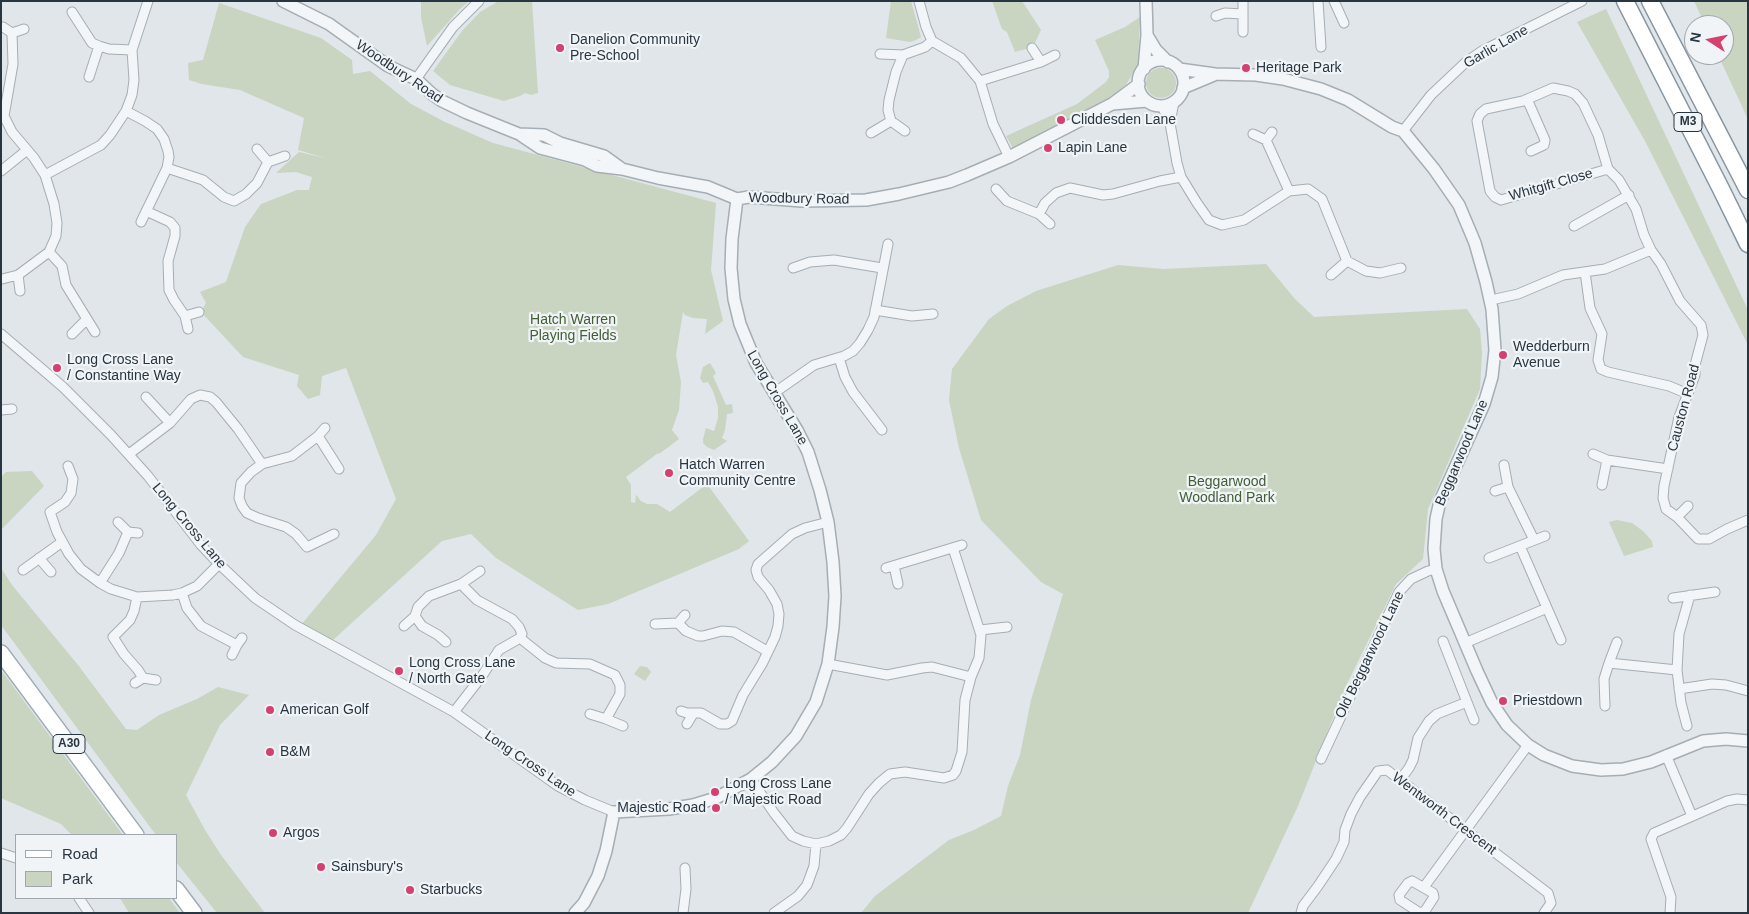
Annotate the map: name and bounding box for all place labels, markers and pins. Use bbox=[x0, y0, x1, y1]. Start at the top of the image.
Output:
place label: Danelion Community Pre-School bbox=[570, 32, 700, 64]
marker: Danelion Community Pre-School bbox=[554, 42, 566, 54]
place label: Heritage Park bbox=[1256, 60, 1342, 76]
marker: Heritage Park bbox=[1240, 62, 1252, 74]
place label: Cliddesden Lane bbox=[1071, 112, 1176, 128]
marker: Cliddesden Lane bbox=[1055, 114, 1067, 126]
place label: Lapin Lane bbox=[1058, 140, 1127, 156]
marker: Lapin Lane bbox=[1042, 142, 1054, 154]
place label: Wedderburn Avenue bbox=[1513, 339, 1590, 372]
marker: Wedderburn Avenue bbox=[1497, 349, 1509, 361]
place label: Long Cross Lane / Constantine Way bbox=[67, 352, 181, 384]
marker: Long Cross Lane / Constantine Way bbox=[51, 362, 63, 374]
place label: Hatch Warren Community Centre bbox=[679, 457, 796, 490]
marker: Hatch Warren Community Centre bbox=[663, 467, 675, 479]
place label: Long Cross Lane / North Gate bbox=[409, 655, 516, 688]
marker: Long Cross Lane / North Gate bbox=[393, 665, 405, 677]
place label: Priestdown bbox=[1513, 693, 1582, 709]
marker: Priestdown bbox=[1497, 695, 1509, 707]
place label: American Golf bbox=[280, 702, 369, 718]
marker: American Golf bbox=[264, 704, 276, 716]
place label: B&M bbox=[280, 744, 310, 760]
marker: B&M bbox=[264, 746, 276, 758]
place label: Long Cross Lane / Majestic Road bbox=[725, 776, 832, 809]
marker: Long Cross Lane / Majestic Road bbox=[709, 786, 721, 798]
place label: Majestic Road bbox=[617, 800, 706, 816]
marker: Majestic Road bbox=[710, 802, 722, 814]
place label: Argos bbox=[283, 825, 320, 841]
marker: Argos bbox=[267, 827, 279, 839]
place label: Sainsbury's bbox=[331, 859, 403, 875]
marker: Sainsbury's bbox=[315, 861, 327, 873]
place label: Starbucks bbox=[420, 882, 482, 898]
marker: Starbucks bbox=[404, 884, 416, 896]

